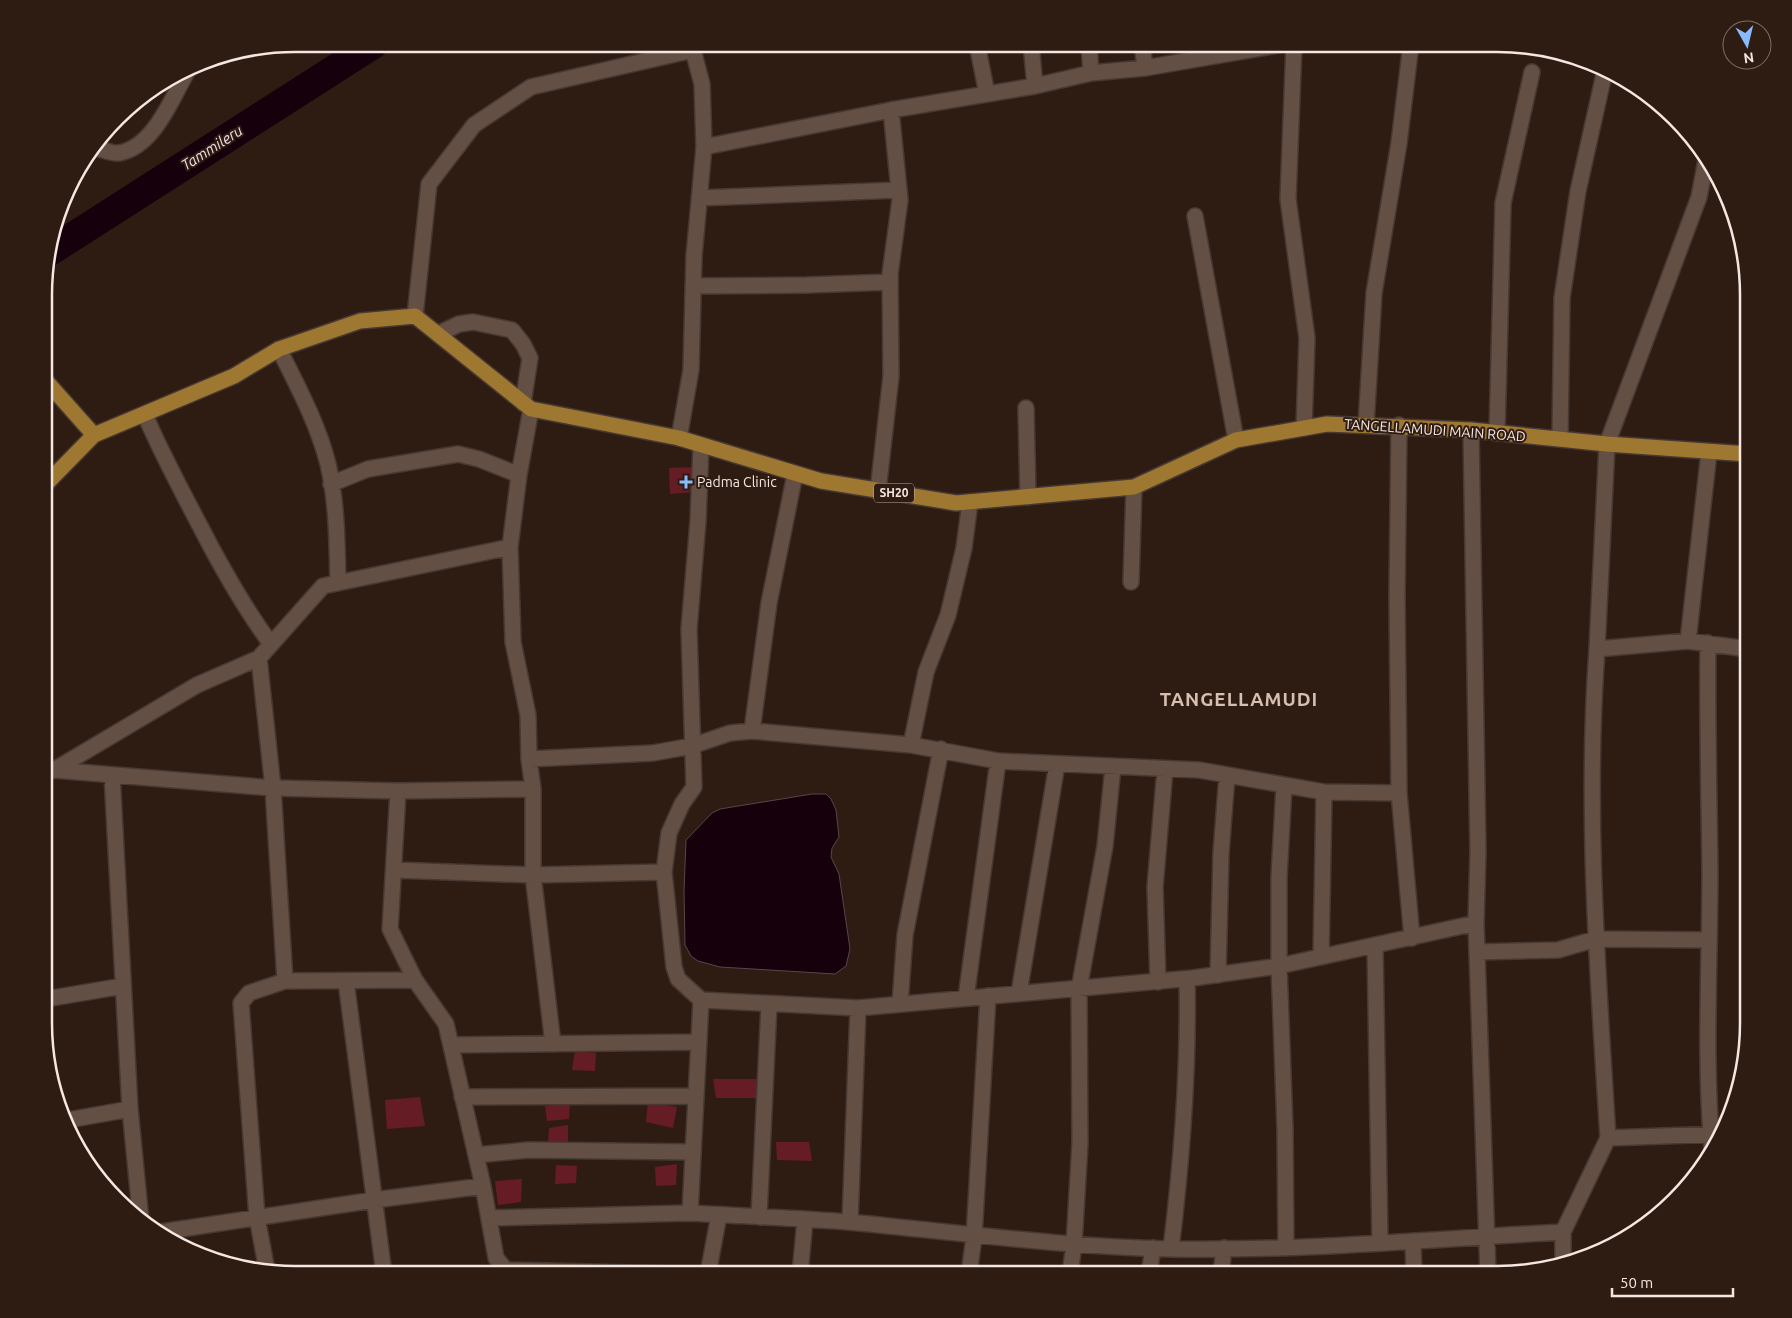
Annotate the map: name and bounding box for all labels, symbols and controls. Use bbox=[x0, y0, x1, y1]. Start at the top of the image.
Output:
north arrow bbox=[1722, 20, 1772, 70]
text: N bbox=[1743, 49, 1755, 67]
water label: Tammileru bbox=[178, 122, 246, 174]
street label: TANGELLAMUDI MAIN ROAD bbox=[1344, 416, 1526, 444]
place label: Padma Clinic bbox=[697, 474, 777, 490]
marker: Padma Clinic bbox=[679, 475, 693, 489]
road number: SH20 bbox=[874, 483, 914, 502]
district label: TANGELLAMUDI bbox=[1160, 688, 1318, 710]
scale bar bbox=[1612, 1266, 1733, 1298]
text: 50 m bbox=[1620, 1274, 1653, 1291]

